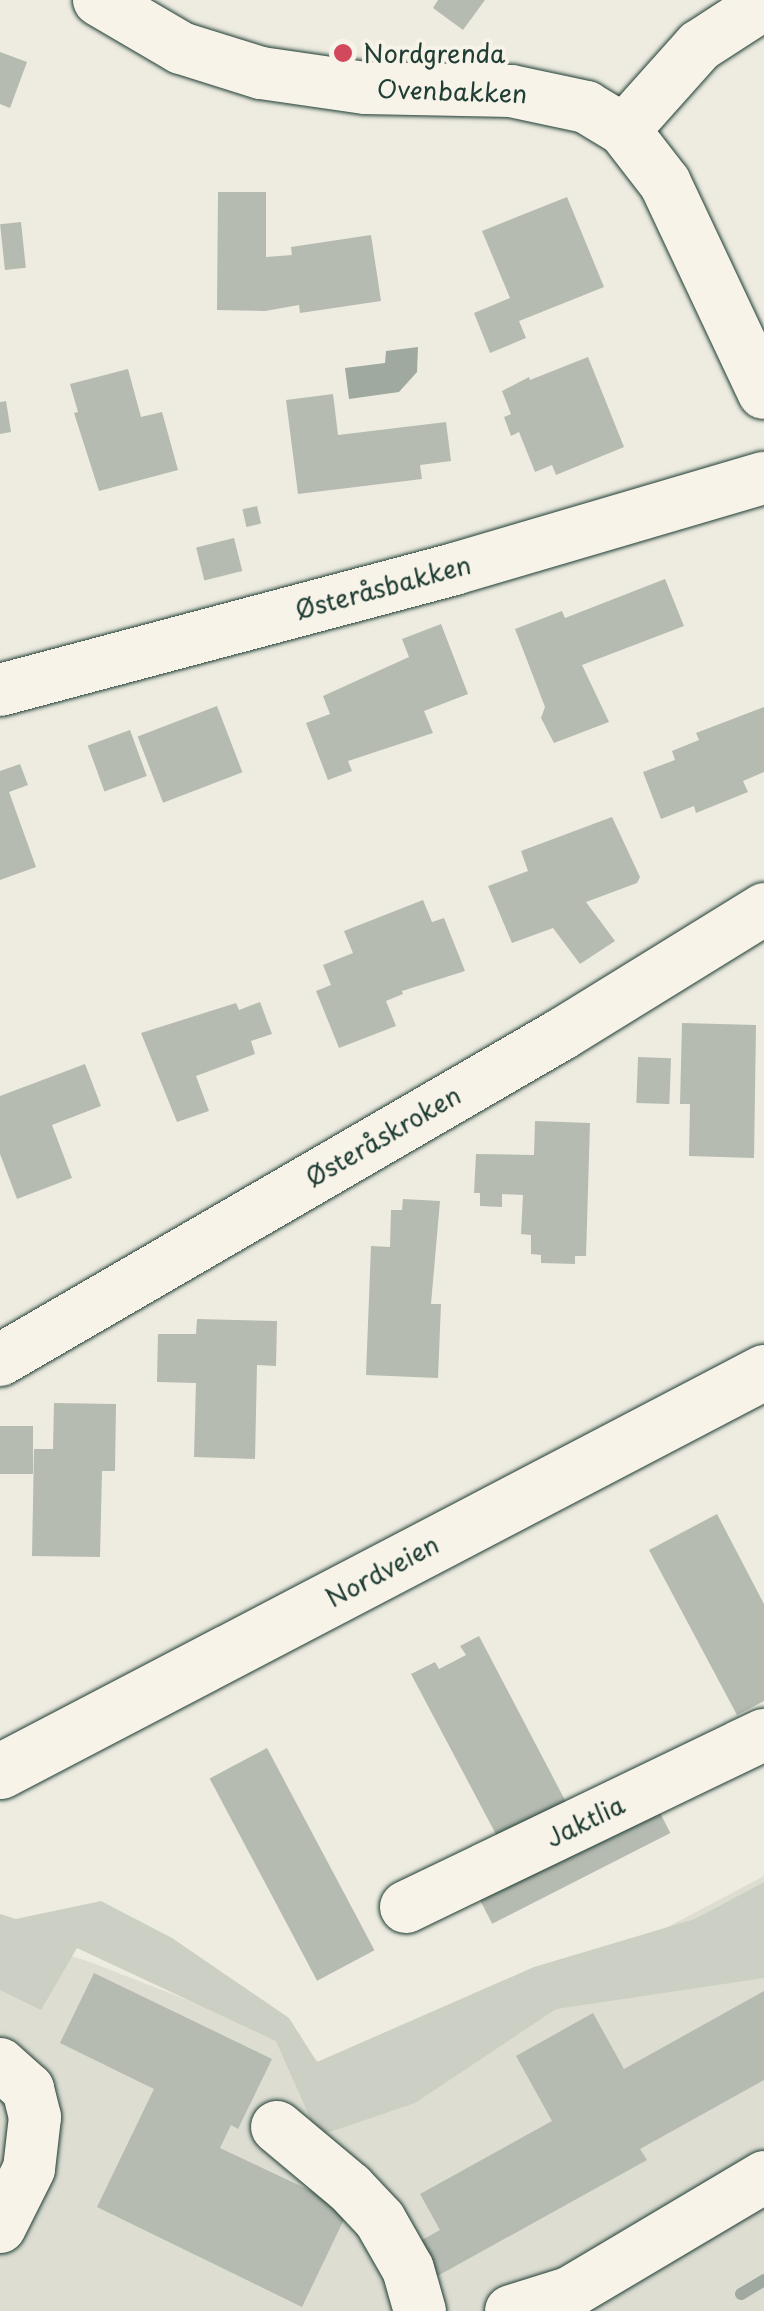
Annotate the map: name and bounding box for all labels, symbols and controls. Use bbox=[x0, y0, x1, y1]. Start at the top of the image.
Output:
place label: Nordgrenda bbox=[363, 38, 505, 68]
marker: Nordgrenda bbox=[332, 42, 354, 64]
street label: Ovenbakken bbox=[376, 73, 528, 109]
street label: Østeråsbakken bbox=[292, 549, 474, 625]
street label: Østeråskroken bbox=[300, 1080, 466, 1192]
street label: Nordveien bbox=[320, 1529, 444, 1613]
street label: Jaktlia bbox=[541, 1789, 629, 1853]

